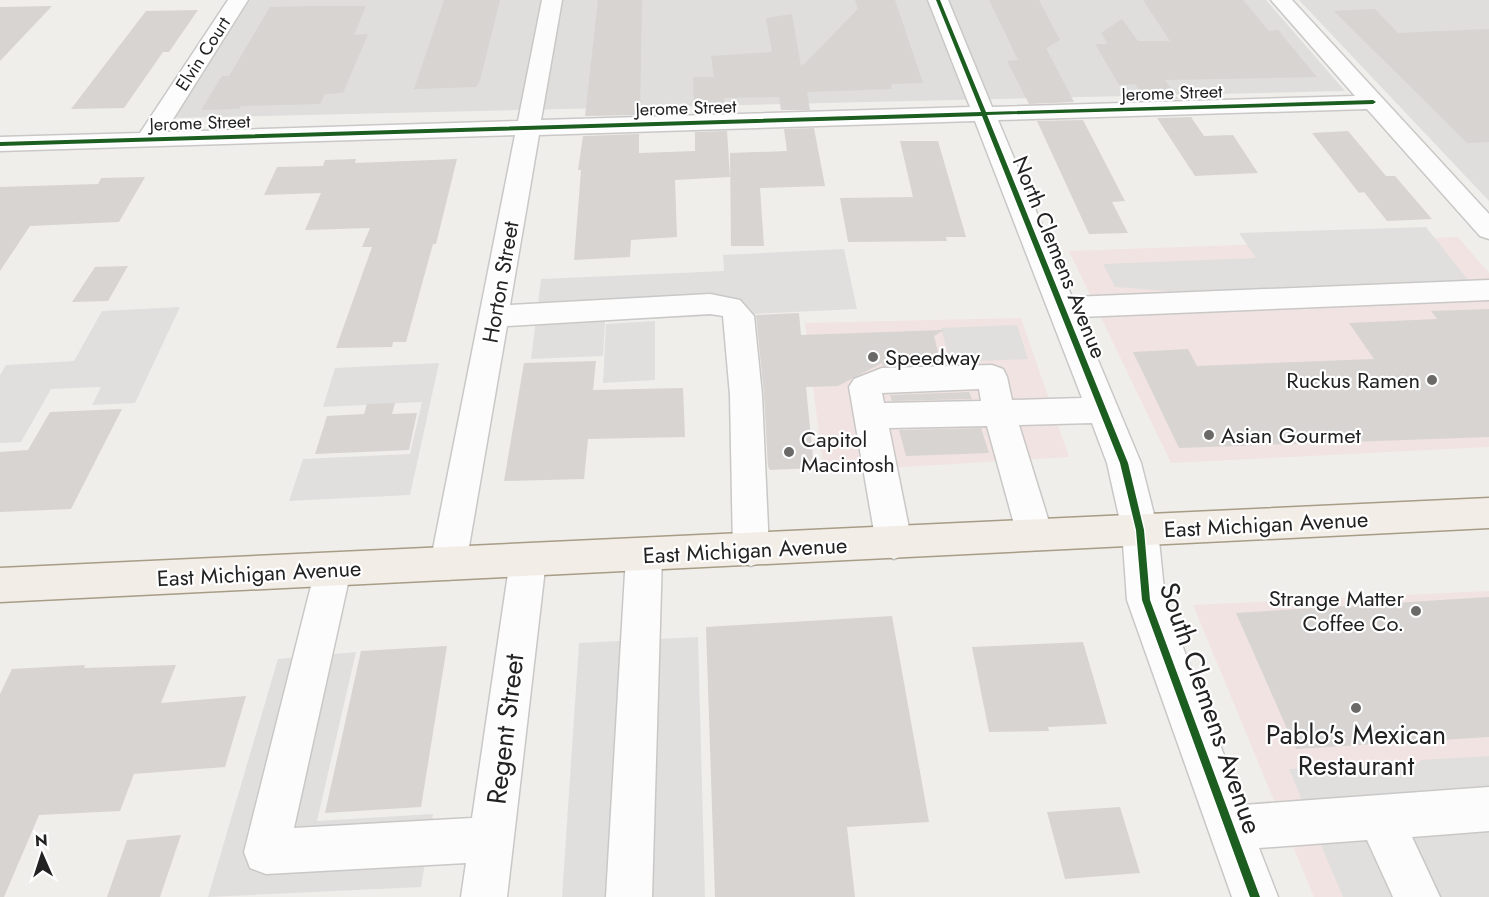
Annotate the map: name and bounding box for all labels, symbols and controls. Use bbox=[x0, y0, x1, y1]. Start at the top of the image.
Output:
street label: Elvin Court bbox=[169, 11, 237, 96]
street label: Jerome Street bbox=[1119, 78, 1224, 108]
street label: Jerome Street bbox=[633, 93, 738, 123]
street label: Jerome Street bbox=[147, 108, 252, 138]
street label: North Clemens Avenue bbox=[1005, 151, 1115, 363]
street label: Horton Street bbox=[474, 218, 527, 345]
place label: Speedway bbox=[885, 341, 980, 373]
marker: Speedway bbox=[866, 350, 880, 364]
place label: Ruckus Ramen bbox=[1286, 364, 1420, 396]
marker: Ruckus Ramen bbox=[1425, 373, 1439, 387]
place label: Asian Gourmet bbox=[1221, 419, 1361, 451]
place label: Capitol Macintosh bbox=[801, 423, 895, 480]
marker: Asian Gourmet bbox=[1202, 428, 1216, 442]
marker: Capitol Macintosh bbox=[782, 445, 796, 459]
street label: East Michigan Avenue bbox=[1163, 503, 1369, 545]
street label: East Michigan Avenue bbox=[642, 529, 848, 571]
street label: East Michigan Avenue bbox=[156, 552, 362, 594]
street label: South Clemens Avenue bbox=[1150, 577, 1272, 839]
place label: Strange Matter Coffee Co. bbox=[1269, 582, 1404, 639]
marker: Strange Matter Coffee Co. bbox=[1409, 604, 1423, 618]
street label: Regent Street bbox=[476, 651, 534, 807]
marker: Pablo's Mexican Restaurant bbox=[1349, 701, 1363, 715]
place label: Pablo's Mexican Restaurant bbox=[1266, 715, 1446, 785]
north arrow bbox=[12, 825, 72, 885]
text: N bbox=[34, 829, 48, 852]

